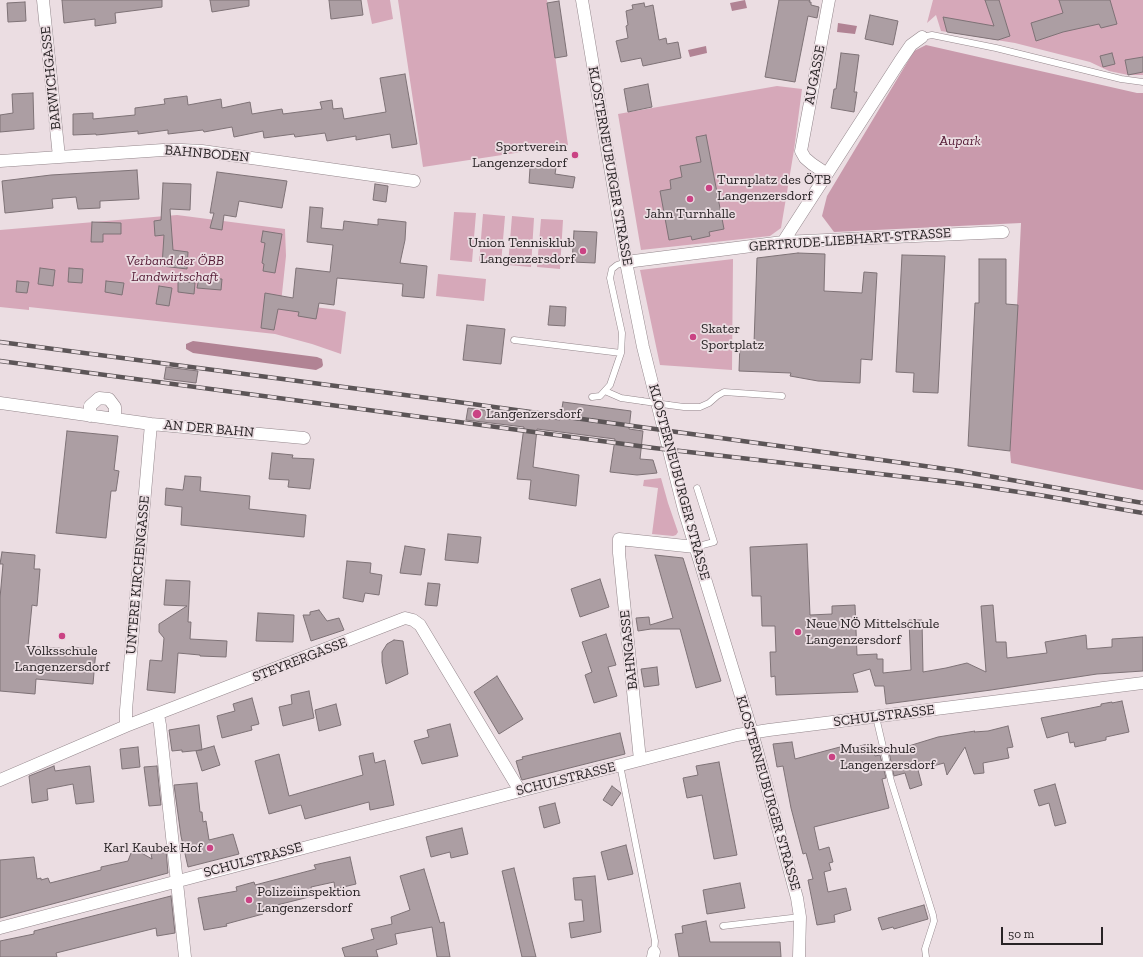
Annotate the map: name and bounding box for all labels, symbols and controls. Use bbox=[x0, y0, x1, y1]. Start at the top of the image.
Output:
street label: BARWICHGASSE bbox=[37, 25, 65, 131]
street label: AUGASSE bbox=[801, 44, 829, 106]
street label: KLOSTERNEUBURGER STRASSE bbox=[584, 65, 636, 267]
park label: Aupark bbox=[939, 133, 981, 149]
place label: Sportverein Langenzersdorf bbox=[472, 139, 567, 172]
street label: BAHNBODEN bbox=[164, 142, 250, 166]
marker: Sportverein Langenzersdorf bbox=[570, 150, 580, 160]
place label: Turnplatz des ÖTB Langenzersdorf bbox=[717, 172, 831, 204]
marker: Turnplatz des ÖTB Langenzersdorf bbox=[704, 183, 714, 193]
marker: Jahn Turnhalle bbox=[685, 194, 695, 204]
place label: Jahn Turnhalle bbox=[645, 206, 735, 222]
street label: GERTRUDE-LIEBHART-STRASSE bbox=[748, 225, 952, 255]
place label: Union Tennisklub Langenzersdorf bbox=[468, 235, 575, 268]
marker: Union Tennisklub Langenzersdorf bbox=[578, 246, 588, 256]
park label: Verband der ÖBB Landwirtschaft bbox=[126, 253, 224, 286]
place label: Skater Sportplatz bbox=[701, 321, 764, 354]
marker: Skater Sportplatz bbox=[688, 332, 698, 342]
street label: KLOSTERNEUBURGER STRASSE bbox=[645, 382, 713, 582]
place label: Langenzersdorf bbox=[486, 406, 581, 422]
marker: Langenzersdorf bbox=[471, 408, 483, 420]
street label: AN DER BAHN bbox=[163, 417, 255, 441]
street label: UNTERE KIRCHENGASSE bbox=[123, 495, 153, 655]
street label: BAHNGASSE bbox=[616, 609, 642, 691]
place label: Neue NÖ Mittelschule Langenzersdorf bbox=[806, 616, 939, 648]
marker: Neue NÖ Mittelschule Langenzersdorf bbox=[793, 627, 803, 637]
marker: Volksschule Langenzersdorf bbox=[57, 631, 67, 641]
street label: STEYRERGASSE bbox=[250, 634, 350, 686]
place label: Volksschule Langenzersdorf bbox=[15, 643, 109, 676]
street label: KLOSTERNEUBURGER STRASSE bbox=[732, 694, 804, 892]
street label: SCHULSTRASSE bbox=[832, 701, 936, 731]
place label: Musikschule Langenzersdorf bbox=[840, 741, 935, 774]
marker: Musikschule Langenzersdorf bbox=[827, 752, 837, 762]
street label: SCHULSTRASSE bbox=[515, 759, 617, 799]
street label: SCHULSTRASSE bbox=[202, 839, 304, 881]
place label: Karl Kaubek Hof bbox=[104, 840, 202, 856]
marker: Karl Kaubek Hof bbox=[205, 843, 215, 853]
place label: Polizeiinspektion Langenzersdorf bbox=[257, 884, 361, 916]
marker: Polizeiinspektion Langenzersdorf bbox=[244, 895, 254, 905]
scale bar bbox=[1003, 919, 1105, 945]
text: 50 m bbox=[1008, 927, 1034, 941]

